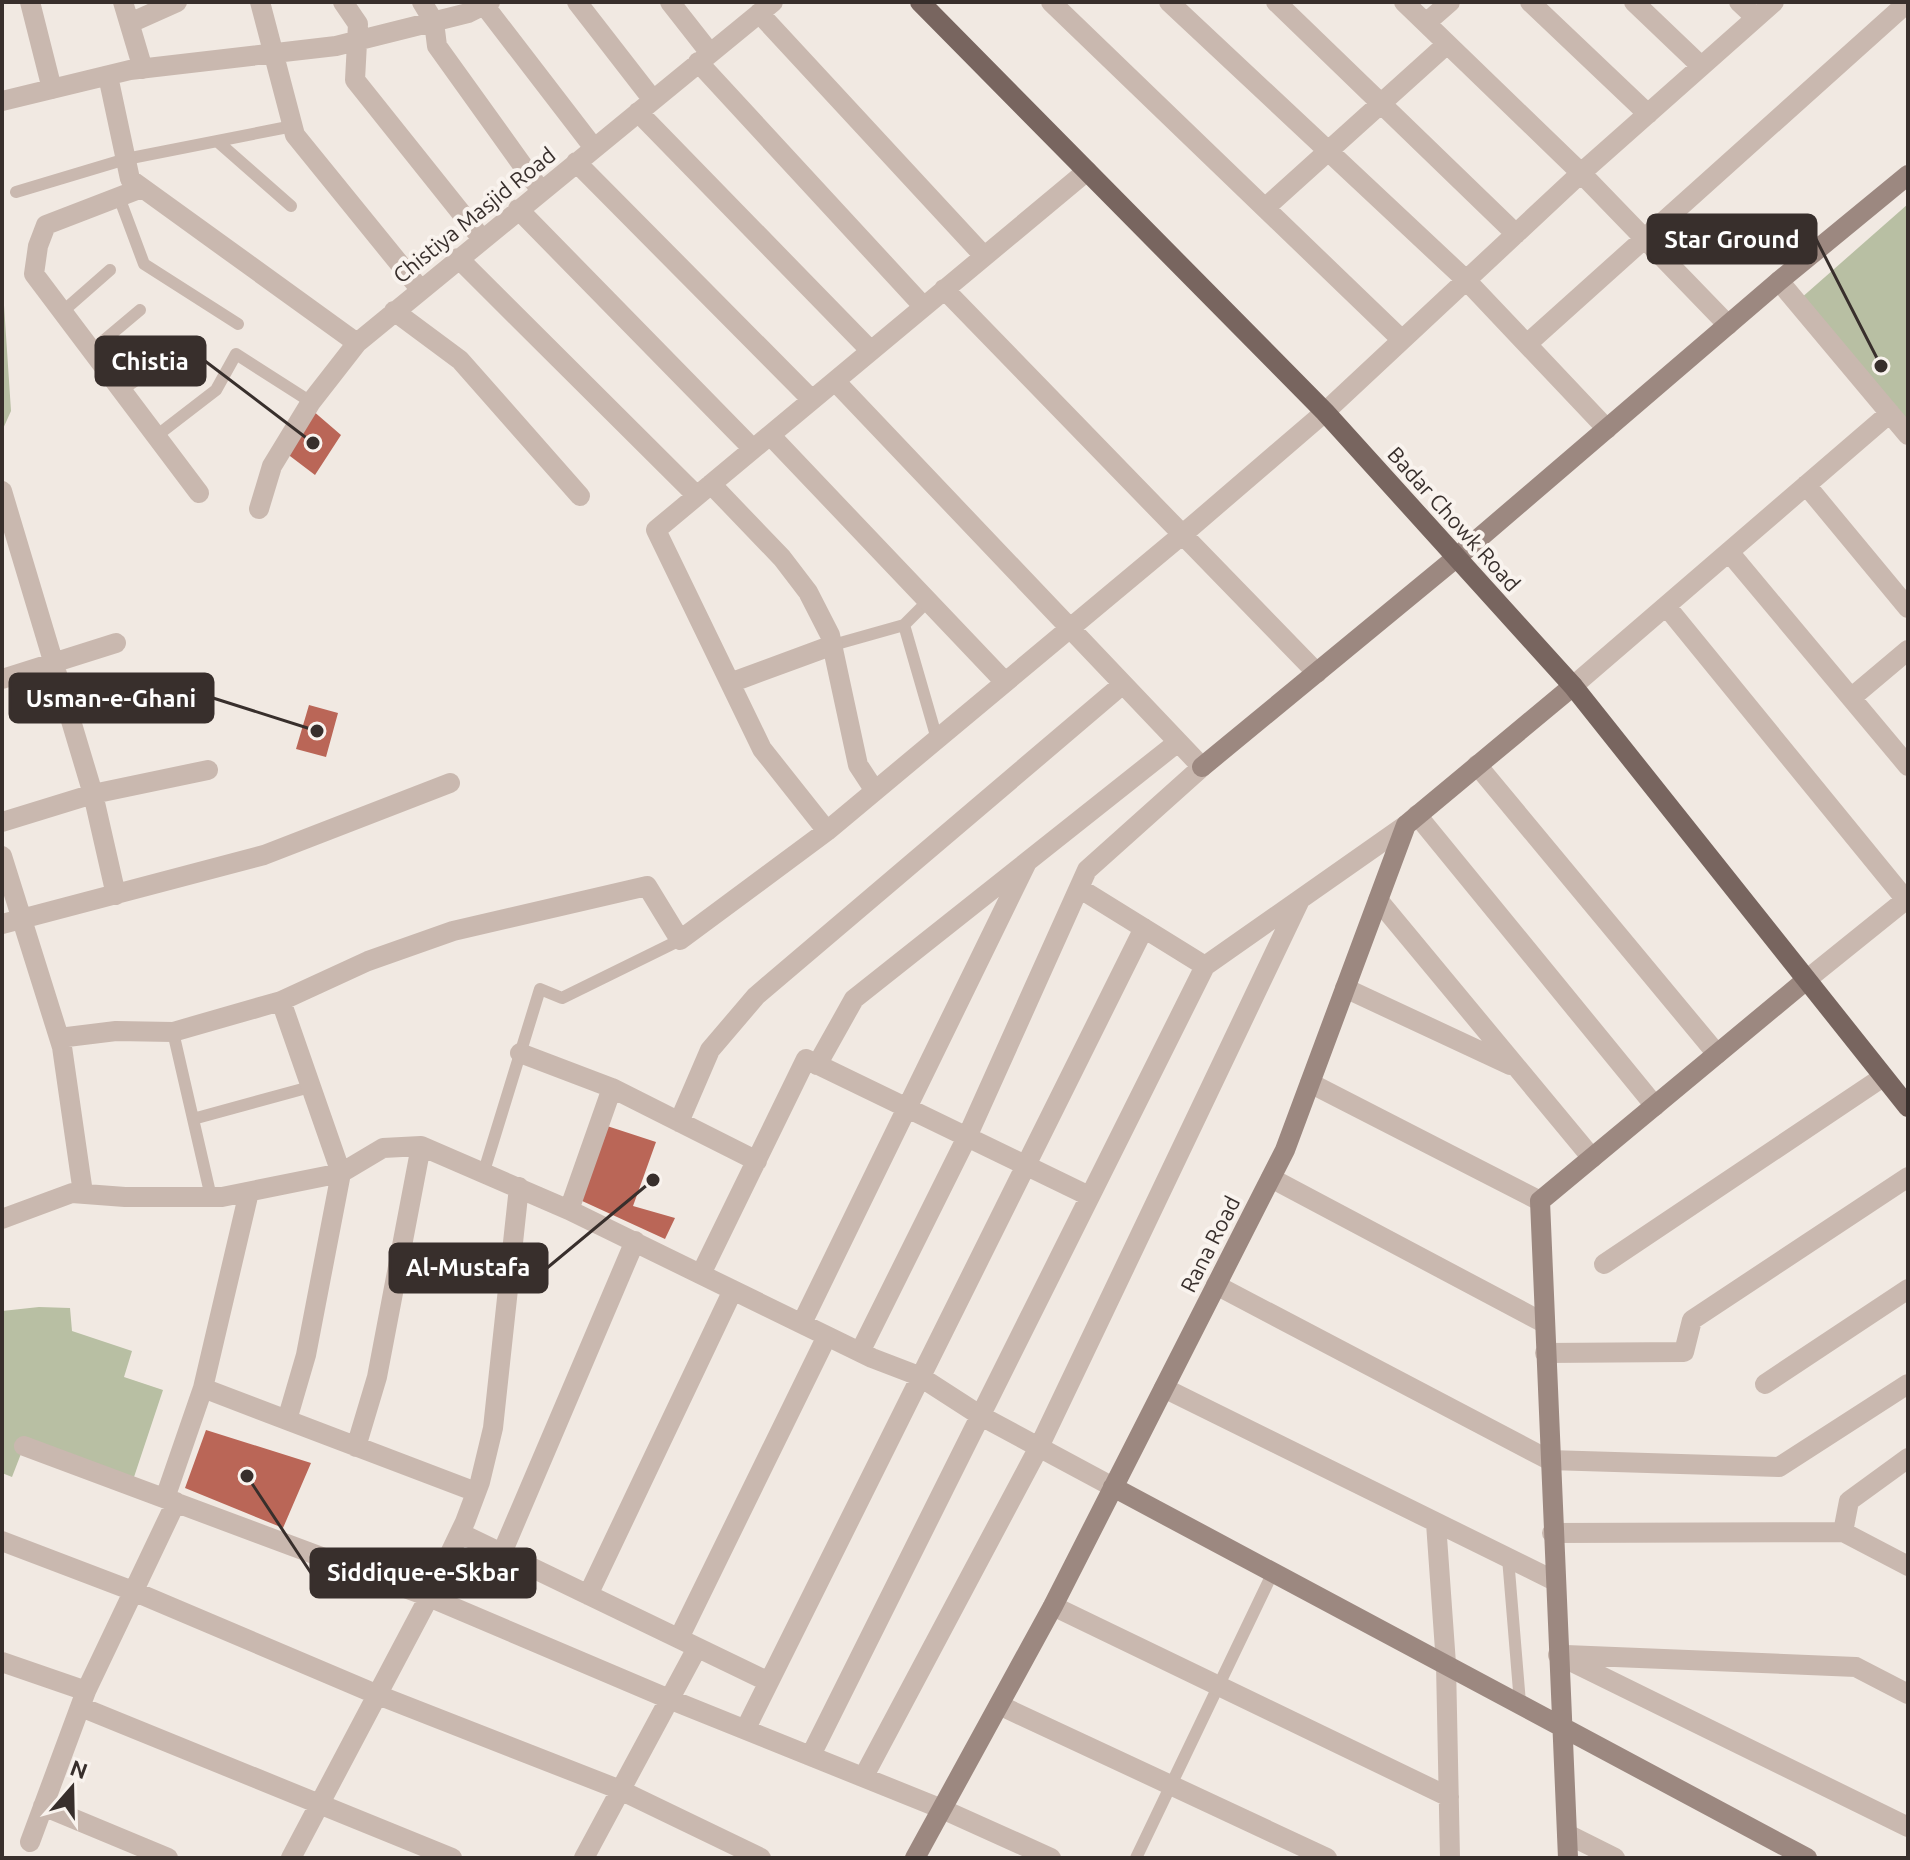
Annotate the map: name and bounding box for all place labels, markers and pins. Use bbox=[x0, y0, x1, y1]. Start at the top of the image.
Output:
callout: Star Ground bbox=[1648, 215, 1816, 263]
callout: Chistia bbox=[96, 337, 205, 385]
callout: Usman-e-Ghani bbox=[10, 674, 213, 722]
callout: Al-Mustafa bbox=[390, 1244, 547, 1292]
callout: Siddique-e-Skbar bbox=[311, 1549, 535, 1597]

